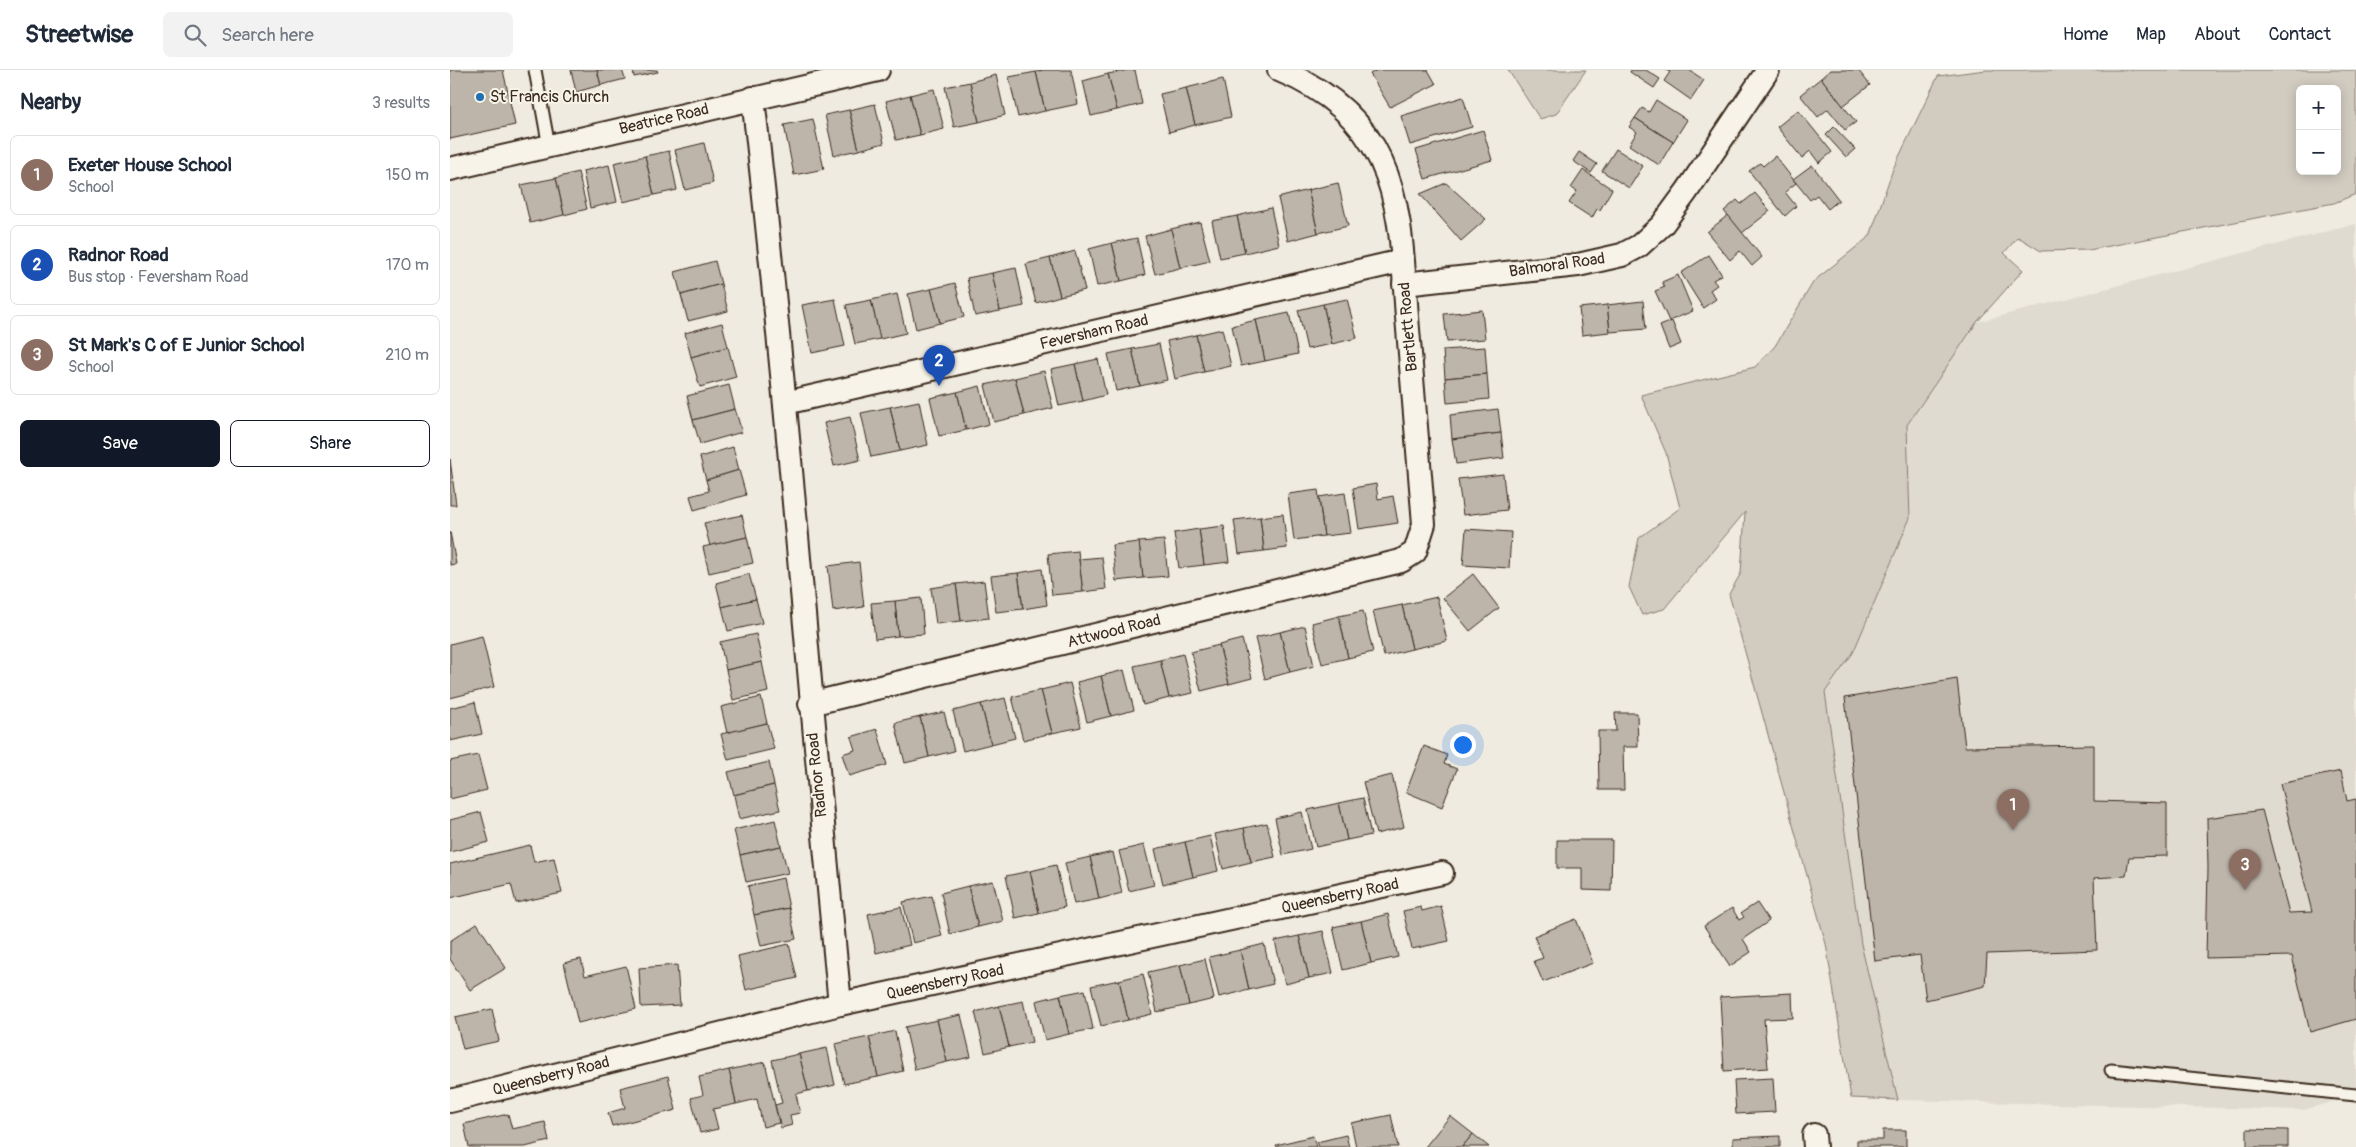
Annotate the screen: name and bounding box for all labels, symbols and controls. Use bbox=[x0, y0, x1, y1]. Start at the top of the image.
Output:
search box bbox=[163, 12, 513, 57]
text: Streetwise bbox=[25, 20, 133, 49]
icon: search bbox=[181, 21, 209, 49]
text: Search here bbox=[221, 23, 314, 47]
text: Home bbox=[2063, 23, 2108, 46]
text: Map bbox=[2136, 23, 2166, 46]
text: About bbox=[2194, 23, 2240, 46]
text: Contact bbox=[2268, 23, 2331, 46]
map controls bbox=[2296, 85, 2341, 175]
button: + bbox=[2296, 85, 2341, 130]
place label: St Francis Church bbox=[490, 87, 609, 107]
text: Nearby bbox=[20, 89, 81, 116]
marker: St Francis Church bbox=[474, 91, 486, 103]
text: 3 results bbox=[372, 93, 430, 113]
street label: Beatrice Road bbox=[617, 99, 711, 139]
button: − bbox=[2296, 130, 2341, 175]
text: Exeter House School bbox=[68, 153, 232, 177]
text: 1 bbox=[34, 165, 40, 185]
text: 150 m bbox=[385, 165, 429, 185]
text: School bbox=[68, 177, 114, 197]
text: Radnor Road bbox=[68, 243, 169, 267]
street label: Balmoral Road bbox=[1508, 248, 1606, 282]
text: 2 bbox=[33, 255, 41, 275]
text: 170 m bbox=[386, 255, 429, 275]
text: Bus stop · Feversham Road bbox=[68, 267, 249, 287]
street label: Bartlett Road bbox=[1394, 281, 1422, 373]
street label: Feversham Road bbox=[1038, 310, 1150, 354]
text: St Mark's C of E Junior School bbox=[68, 333, 305, 357]
text: 3 bbox=[33, 345, 41, 365]
text: 210 m bbox=[385, 345, 429, 365]
pin: 2 bbox=[923, 345, 955, 386]
text: School bbox=[68, 357, 114, 377]
button: Save bbox=[20, 420, 220, 467]
button: Share bbox=[230, 420, 430, 467]
street label: Attwood Road bbox=[1065, 610, 1163, 652]
street label: Radnor Road bbox=[803, 732, 831, 818]
your location bbox=[1450, 732, 1476, 758]
pin: 1 bbox=[1997, 789, 2029, 830]
pin: 3 bbox=[2229, 849, 2261, 890]
street label: Queensberry Road bbox=[1279, 874, 1401, 918]
street label: Queensberry Road bbox=[884, 960, 1006, 1004]
street label: Queensberry Road bbox=[490, 1052, 612, 1100]

